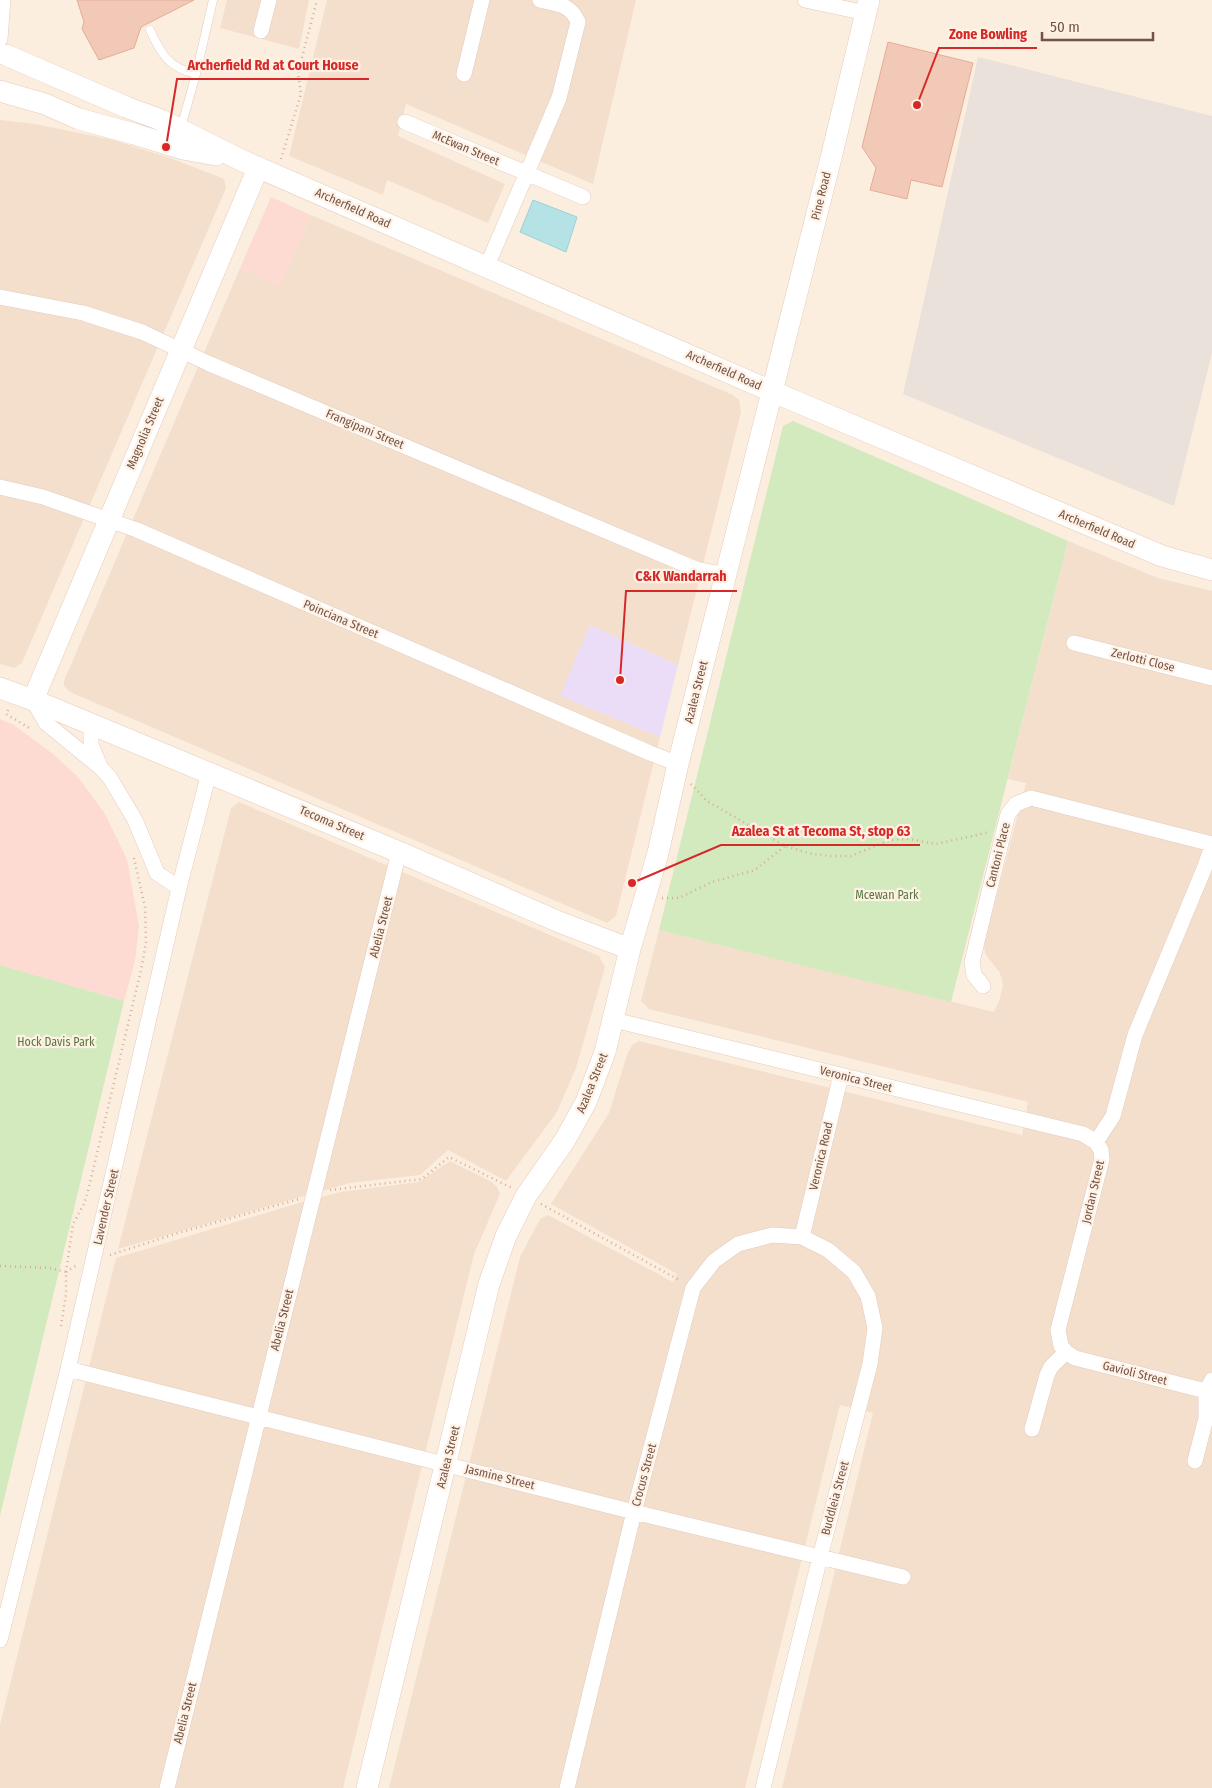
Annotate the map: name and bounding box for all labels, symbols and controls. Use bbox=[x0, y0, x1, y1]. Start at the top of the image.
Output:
scale bar bbox=[1042, 10, 1153, 42]
text: 50 m bbox=[1050, 18, 1080, 36]
callout: Zone Bowling bbox=[939, 19, 1037, 48]
text: Zone Bowling bbox=[949, 26, 1027, 43]
callout: Archerfield Rd at Court House bbox=[177, 50, 369, 79]
text: Archerfield Rd at Court House bbox=[186, 57, 359, 74]
street label: McEwan Street bbox=[430, 128, 502, 168]
street label: Pine Road bbox=[808, 170, 834, 222]
street label: Archerfield Road bbox=[313, 185, 393, 231]
street label: Archerfield Road bbox=[684, 347, 764, 393]
street label: Magnolia Street bbox=[124, 395, 167, 471]
street label: Frangipani Street bbox=[324, 406, 406, 452]
street label: Archerfield Road bbox=[1057, 507, 1137, 551]
callout: C&K Wandarrah bbox=[626, 562, 737, 591]
text: C&K Wandarrah bbox=[635, 568, 727, 585]
street label: Poinciana Street bbox=[301, 597, 381, 641]
street label: Zerlotti Close bbox=[1110, 645, 1176, 675]
street label: Azalea Street bbox=[681, 659, 711, 725]
street label: Tecoma Street bbox=[297, 803, 367, 843]
callout: Azalea St at Tecoma St, stop 63 bbox=[721, 816, 920, 845]
street label: Cantoni Place bbox=[983, 821, 1013, 889]
text: Azalea St at Tecoma St, stop 63 bbox=[731, 823, 911, 840]
park label: Mcewan Park bbox=[855, 888, 919, 902]
street label: Abelia Street bbox=[367, 895, 395, 959]
park label: Hock Davis Park bbox=[17, 1035, 95, 1049]
street label: Azalea Street bbox=[574, 1051, 610, 1115]
street label: Veronica Street bbox=[818, 1063, 894, 1095]
street label: Veronica Road bbox=[806, 1120, 836, 1192]
street label: Jordan Street bbox=[1079, 1159, 1107, 1225]
street label: Lavender Street bbox=[90, 1168, 122, 1246]
street label: Abelia Street bbox=[268, 1288, 296, 1352]
street label: Gavioli Street bbox=[1101, 1358, 1169, 1388]
street label: Azalea Street bbox=[433, 1424, 463, 1490]
street label: Crocus Street bbox=[629, 1442, 659, 1508]
street label: Buddleia Street bbox=[818, 1459, 852, 1537]
street label: Jasmine Street bbox=[464, 1462, 536, 1492]
street label: Abelia Street bbox=[171, 1681, 199, 1745]

